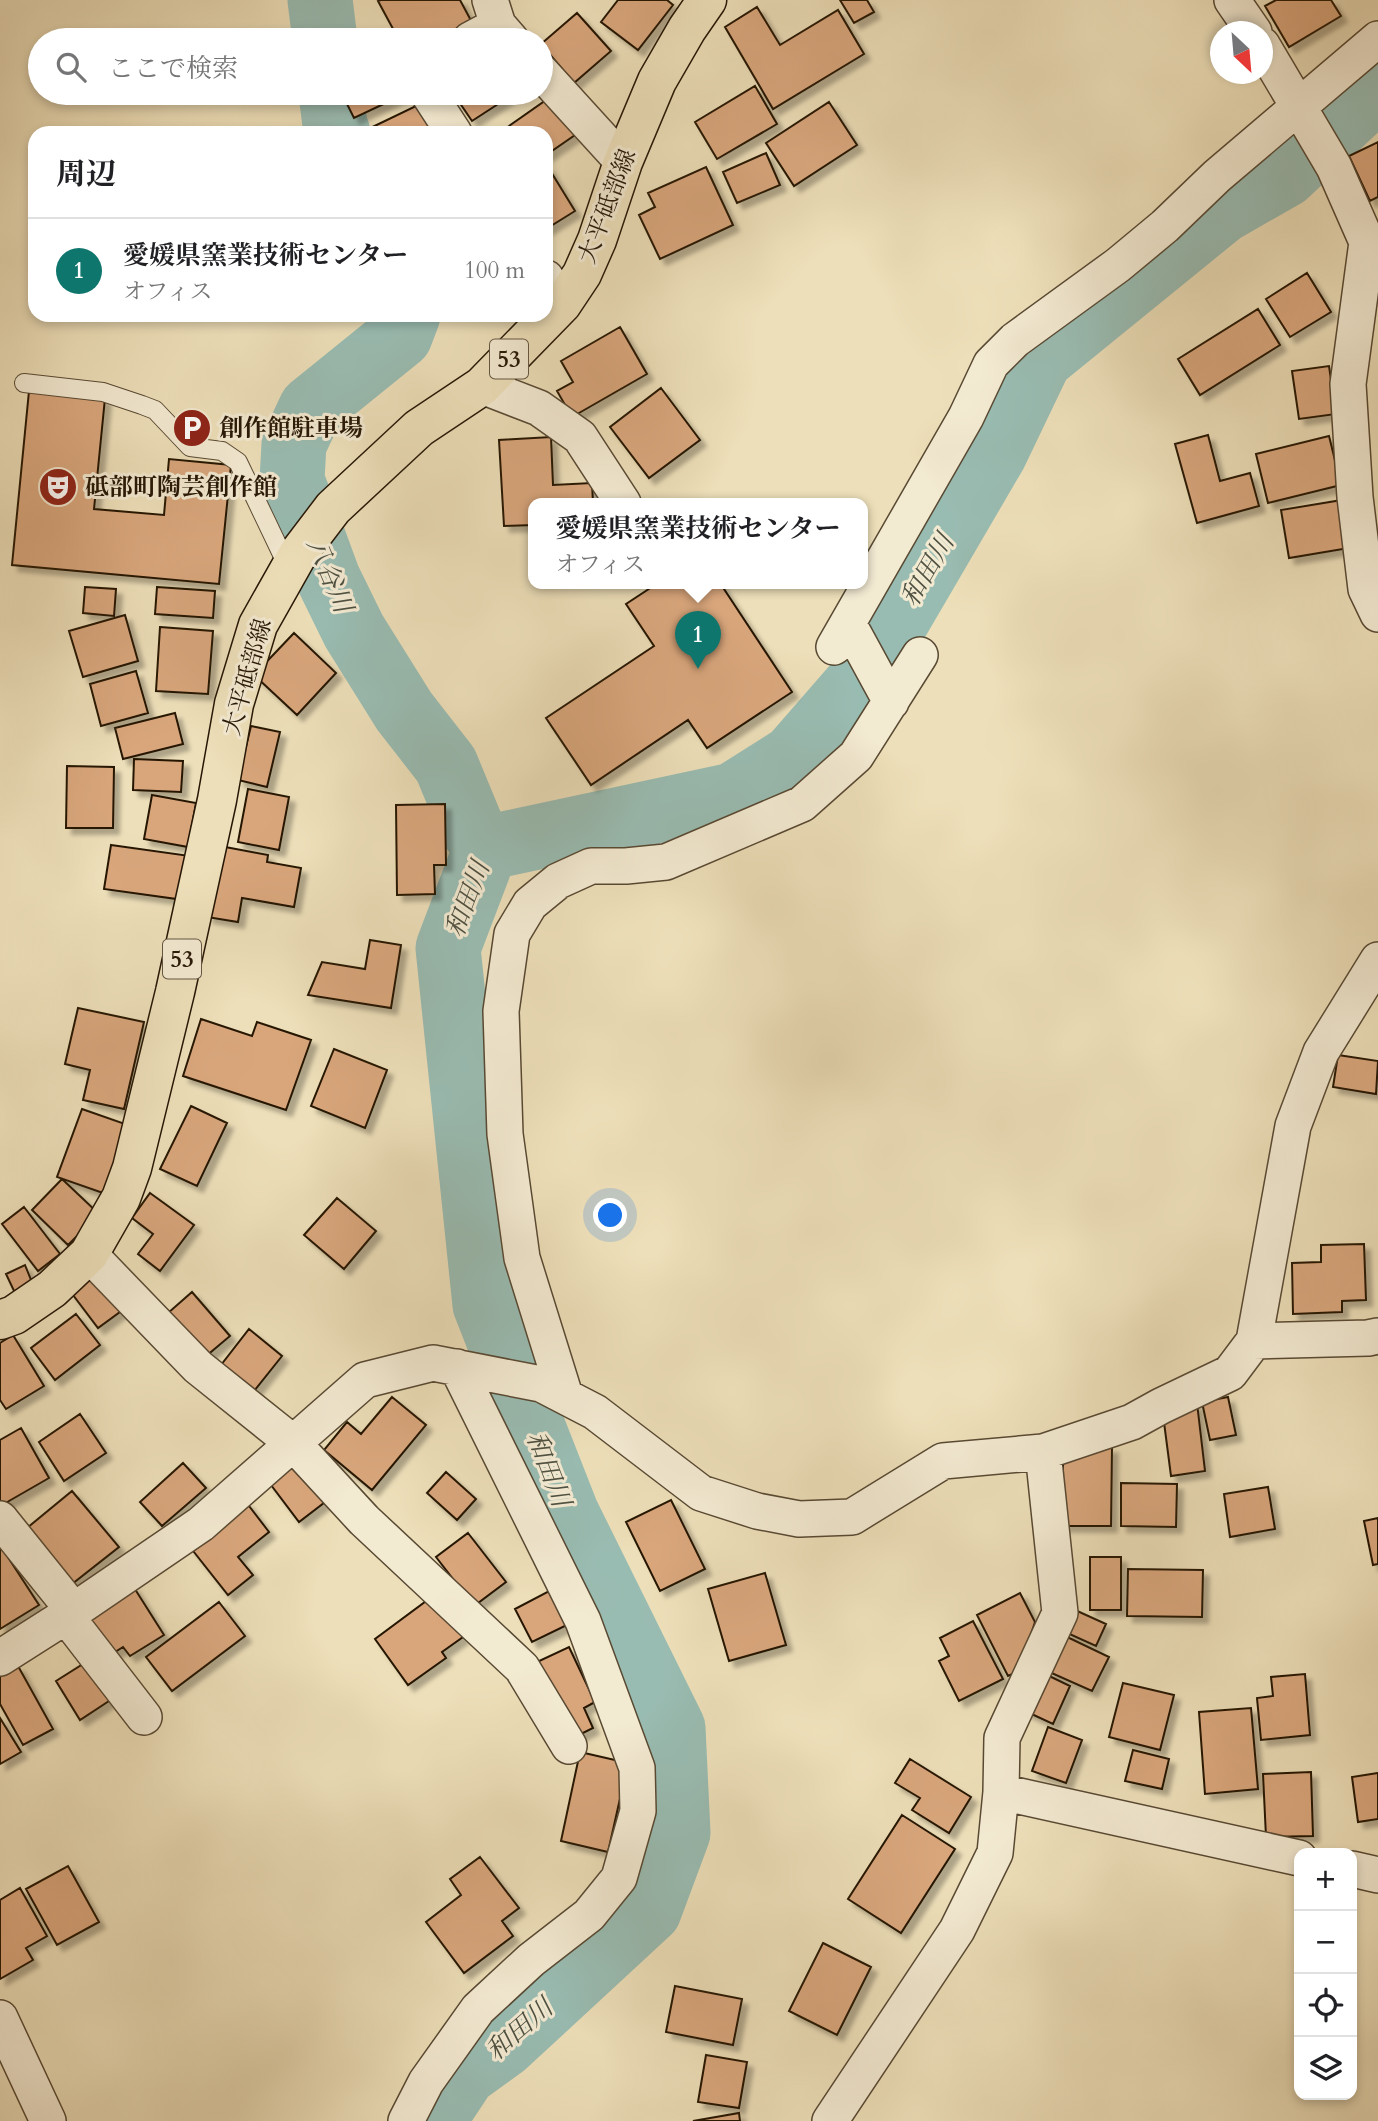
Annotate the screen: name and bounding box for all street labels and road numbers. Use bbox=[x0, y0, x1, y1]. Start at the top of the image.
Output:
street label: 大平砥部線 bbox=[571, 144, 644, 268]
road number: 53 bbox=[490, 340, 528, 378]
street label: 大平砥部線 bbox=[215, 615, 280, 739]
road number: 53 bbox=[163, 940, 201, 978]

